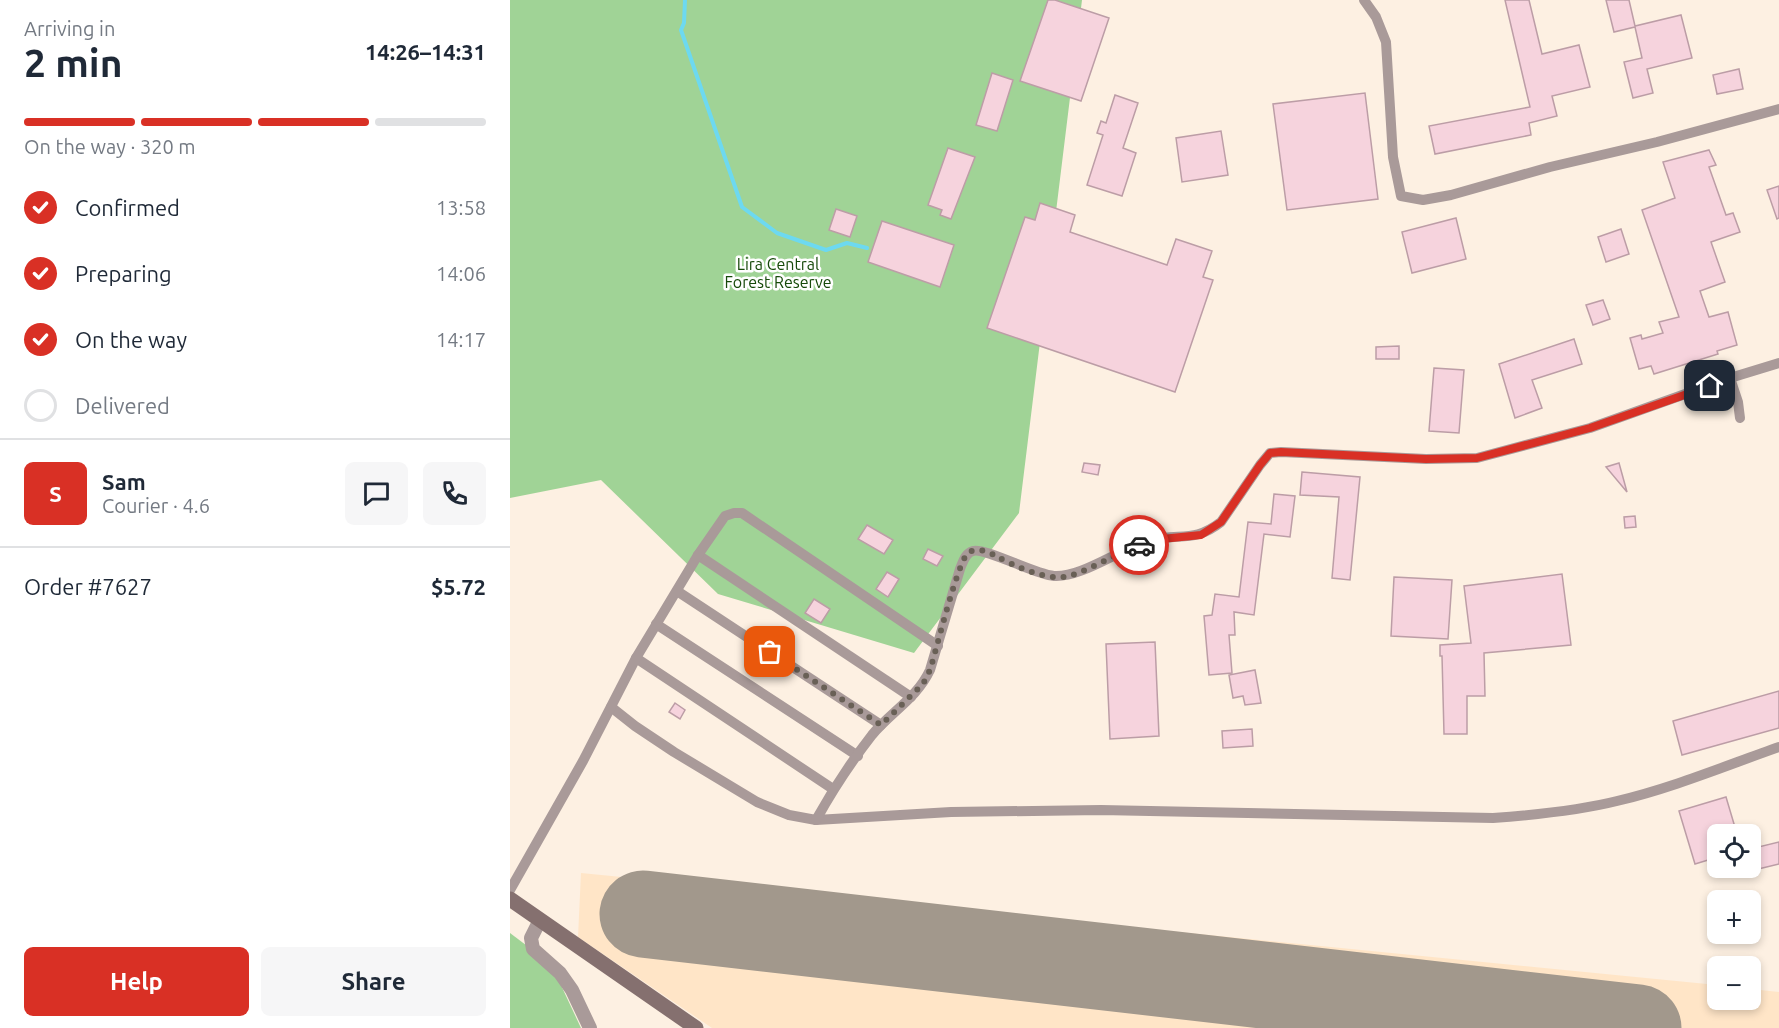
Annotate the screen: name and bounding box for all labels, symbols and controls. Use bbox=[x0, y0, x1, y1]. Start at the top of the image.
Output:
text: Arriving in bbox=[24, 17, 115, 40]
text: 14:26–14:31 bbox=[365, 39, 486, 64]
text: 2 min bbox=[24, 41, 123, 84]
text: On the way · 320 m bbox=[24, 135, 196, 158]
icon: check bbox=[24, 191, 57, 224]
text: Confirmed bbox=[75, 195, 180, 220]
text: 13:58 bbox=[436, 196, 486, 219]
park label: Lira Central Forest Reserve bbox=[724, 255, 832, 291]
icon: check bbox=[24, 257, 57, 290]
text: Preparing bbox=[75, 261, 172, 286]
text: 14:06 bbox=[436, 262, 486, 285]
icon: check bbox=[24, 323, 57, 356]
text: On the way bbox=[75, 327, 187, 352]
text: 14:17 bbox=[436, 328, 486, 351]
pin bbox=[1684, 360, 1735, 411]
icon: home bbox=[1693, 369, 1726, 402]
text: Delivered bbox=[75, 393, 170, 418]
button: chat bbox=[345, 462, 408, 525]
button: phone bbox=[423, 462, 486, 525]
text: Sam bbox=[102, 469, 146, 494]
text: S bbox=[49, 481, 62, 506]
text: Courier · 4.6 bbox=[102, 494, 210, 517]
courier bbox=[1109, 515, 1169, 575]
icon: car bbox=[1123, 529, 1156, 562]
text: Order #7627 bbox=[24, 574, 152, 599]
text: $5.72 bbox=[431, 574, 486, 599]
pin bbox=[744, 626, 795, 677]
icon: bag bbox=[753, 635, 786, 668]
map controls bbox=[1707, 824, 1761, 1010]
button: locate bbox=[1707, 824, 1761, 878]
button: + bbox=[1707, 890, 1761, 944]
button: Help bbox=[24, 947, 249, 1016]
button: Share bbox=[261, 947, 486, 1016]
button: − bbox=[1707, 956, 1761, 1010]

